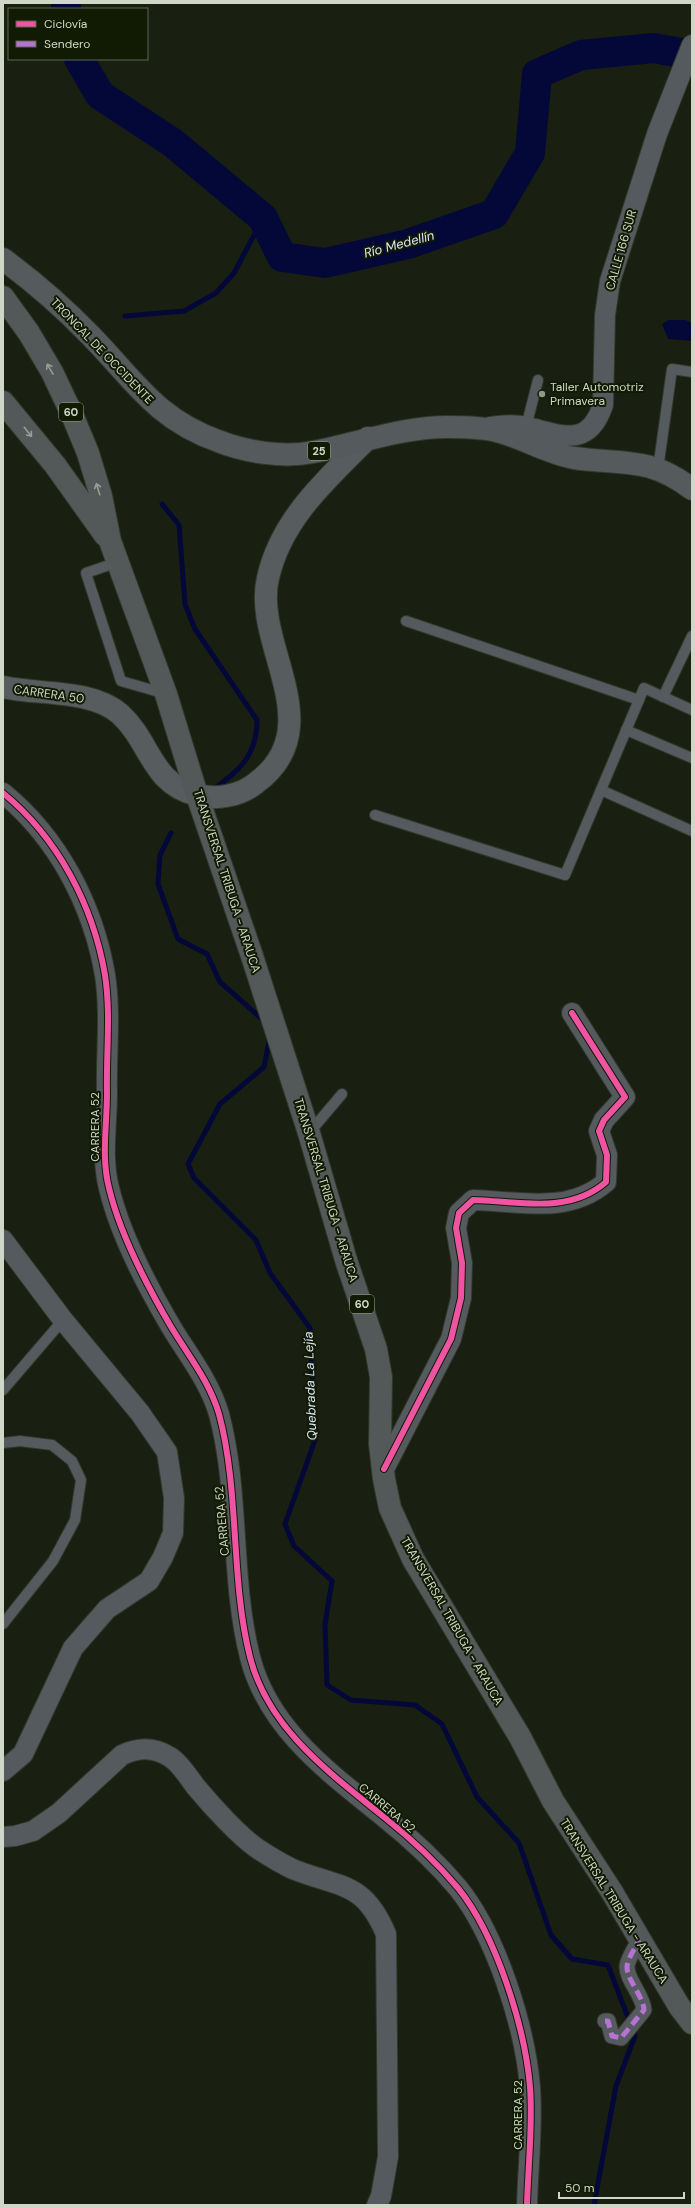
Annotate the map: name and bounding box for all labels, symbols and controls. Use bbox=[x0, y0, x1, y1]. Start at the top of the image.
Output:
legend bbox=[8, 8, 148, 60]
text: Ciclovía bbox=[44, 16, 87, 32]
text: Sendero bbox=[44, 36, 90, 52]
street label: CALLE 166 SUR bbox=[602, 208, 640, 292]
water label: Río Medellín bbox=[362, 226, 436, 262]
street label: TRONCAL DE OCCIDENTE bbox=[47, 294, 157, 408]
one-way arrow bbox=[45, 363, 53, 375]
place label: Taller Automotriz Primavera bbox=[550, 379, 644, 409]
marker: Taller Automotriz Primavera bbox=[537, 389, 547, 399]
road number: 60 bbox=[59, 403, 83, 421]
one-way arrow bbox=[23, 426, 32, 437]
road number: 25 bbox=[308, 442, 330, 460]
one-way arrow bbox=[94, 482, 101, 495]
street label: CARRERA 50 bbox=[13, 681, 85, 707]
street label: TRANSVERSAL TRIBUGA - ARAUCA bbox=[190, 787, 264, 975]
street label: CARRERA 52 bbox=[87, 1092, 103, 1162]
street label: TRANSVERSAL TRIBUGA - ARAUCA bbox=[290, 1096, 362, 1284]
road number: 60 bbox=[350, 1295, 374, 1313]
water label: Quebrada La Lejía bbox=[300, 1331, 320, 1441]
street label: CARRERA 52 bbox=[211, 1485, 233, 1556]
street label: TRANSVERSAL TRIBUGA - ARAUCA bbox=[397, 1534, 507, 1708]
street label: CARRERA 52 bbox=[355, 1779, 419, 1837]
street label: TRANSVERSAL TRIBUGA - ARAUCA bbox=[556, 1815, 672, 1987]
street label: CARRERA 52 bbox=[510, 2080, 526, 2150]
scale bar bbox=[559, 2174, 684, 2200]
text: 50 m bbox=[565, 2180, 594, 2196]

